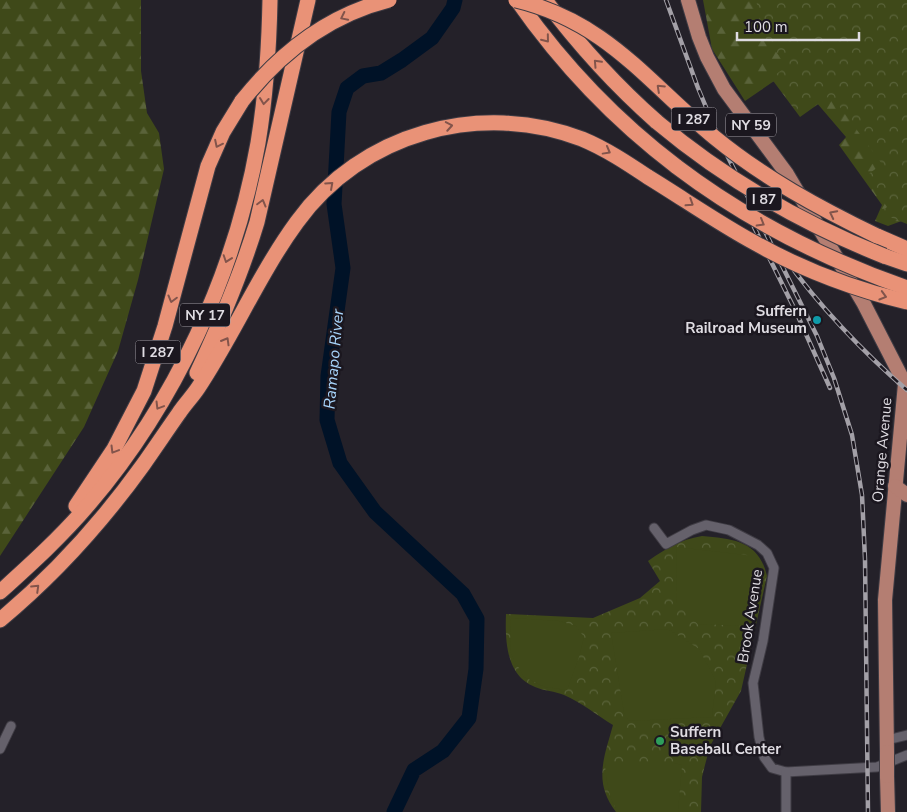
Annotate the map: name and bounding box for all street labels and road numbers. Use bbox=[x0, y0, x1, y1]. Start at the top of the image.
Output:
road number: I 287 bbox=[672, 108, 716, 130]
road number: NY 59 bbox=[726, 114, 776, 136]
road number: I 87 bbox=[746, 188, 782, 210]
road number: NY 17 bbox=[180, 304, 230, 326]
road number: I 287 bbox=[136, 341, 180, 364]
street label: Orange Avenue bbox=[867, 397, 897, 503]
street label: Brook Avenue bbox=[733, 568, 767, 664]

